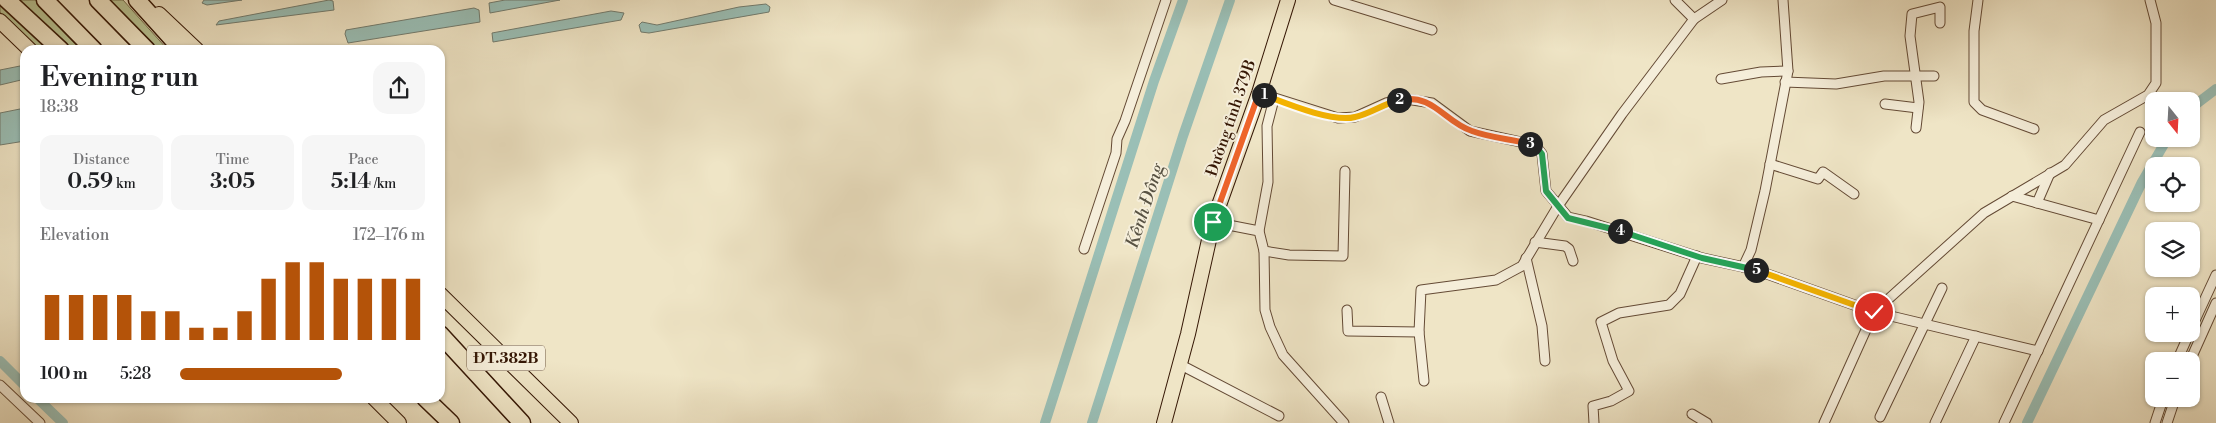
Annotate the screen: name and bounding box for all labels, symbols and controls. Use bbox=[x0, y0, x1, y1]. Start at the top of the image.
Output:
street label: Đường tỉnh 379B bbox=[1202, 57, 1260, 179]
text: Evening run bbox=[40, 60, 199, 95]
button: share bbox=[373, 62, 425, 114]
pin: 1 bbox=[1252, 82, 1276, 108]
text: 1 bbox=[1261, 86, 1268, 104]
pin: 2 bbox=[1386, 88, 1412, 112]
text: 2 bbox=[1395, 91, 1404, 109]
north arrow bbox=[2145, 92, 2200, 148]
map controls bbox=[2145, 92, 2200, 407]
text: 18:38 bbox=[40, 97, 79, 117]
pin: 3 bbox=[1518, 132, 1542, 156]
text: 3 bbox=[1526, 135, 1535, 153]
text: Distance bbox=[73, 151, 130, 169]
text: Time bbox=[216, 151, 249, 169]
text: Pace bbox=[348, 151, 379, 169]
button: locate bbox=[2145, 157, 2200, 212]
water label: Kênh Đông bbox=[1121, 160, 1170, 251]
text: 0.59 bbox=[67, 169, 113, 195]
text: 3:05 bbox=[210, 169, 255, 195]
text: 5:14 bbox=[331, 169, 371, 195]
text: km bbox=[113, 175, 136, 193]
text: /km bbox=[371, 175, 396, 193]
pin bbox=[1192, 201, 1234, 243]
icon: arrive bbox=[1199, 208, 1227, 236]
pin: 4 bbox=[1608, 218, 1632, 244]
text: 4 bbox=[1616, 222, 1625, 240]
button: layers bbox=[2145, 222, 2200, 277]
text: Elevation bbox=[40, 225, 109, 245]
text: 172–176 m bbox=[353, 225, 425, 245]
pin: 5 bbox=[1744, 258, 1768, 282]
text: 5 bbox=[1752, 261, 1761, 279]
button: + bbox=[2145, 287, 2200, 342]
pin bbox=[1853, 291, 1895, 333]
icon: check bbox=[1860, 298, 1888, 326]
road number: ĐT.382B bbox=[467, 346, 545, 370]
button: − bbox=[2145, 352, 2200, 407]
text: 100 m bbox=[40, 364, 88, 384]
text: 5:28 bbox=[120, 364, 151, 384]

